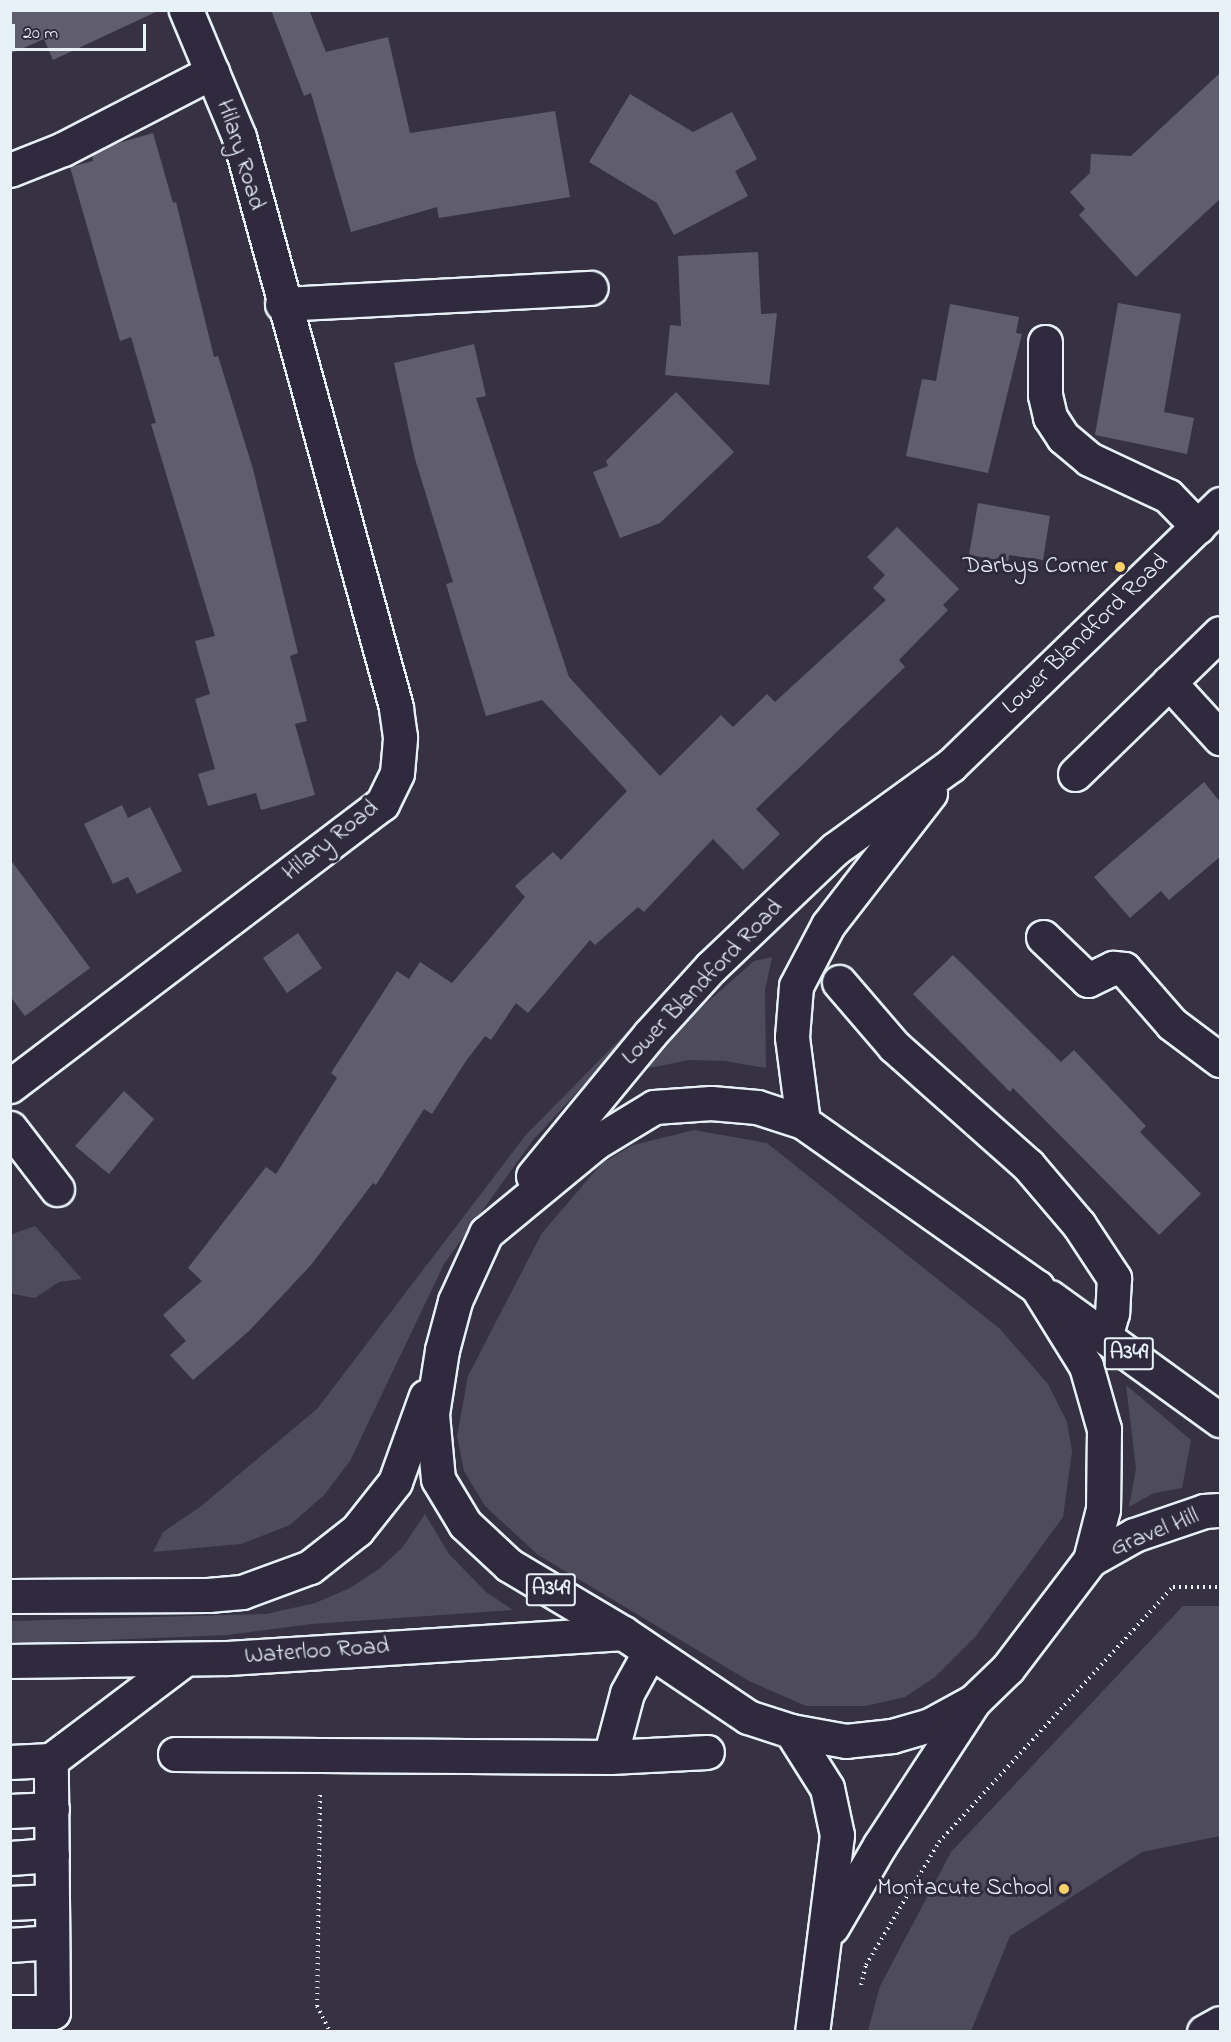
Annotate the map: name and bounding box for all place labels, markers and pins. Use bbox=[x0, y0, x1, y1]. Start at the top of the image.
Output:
place label: Darbys Corner bbox=[963, 553, 1108, 581]
marker: Darbys Corner bbox=[1113, 560, 1127, 574]
place label: Montacute School bbox=[877, 1875, 1052, 1903]
marker: Montacute School bbox=[1057, 1882, 1071, 1896]

